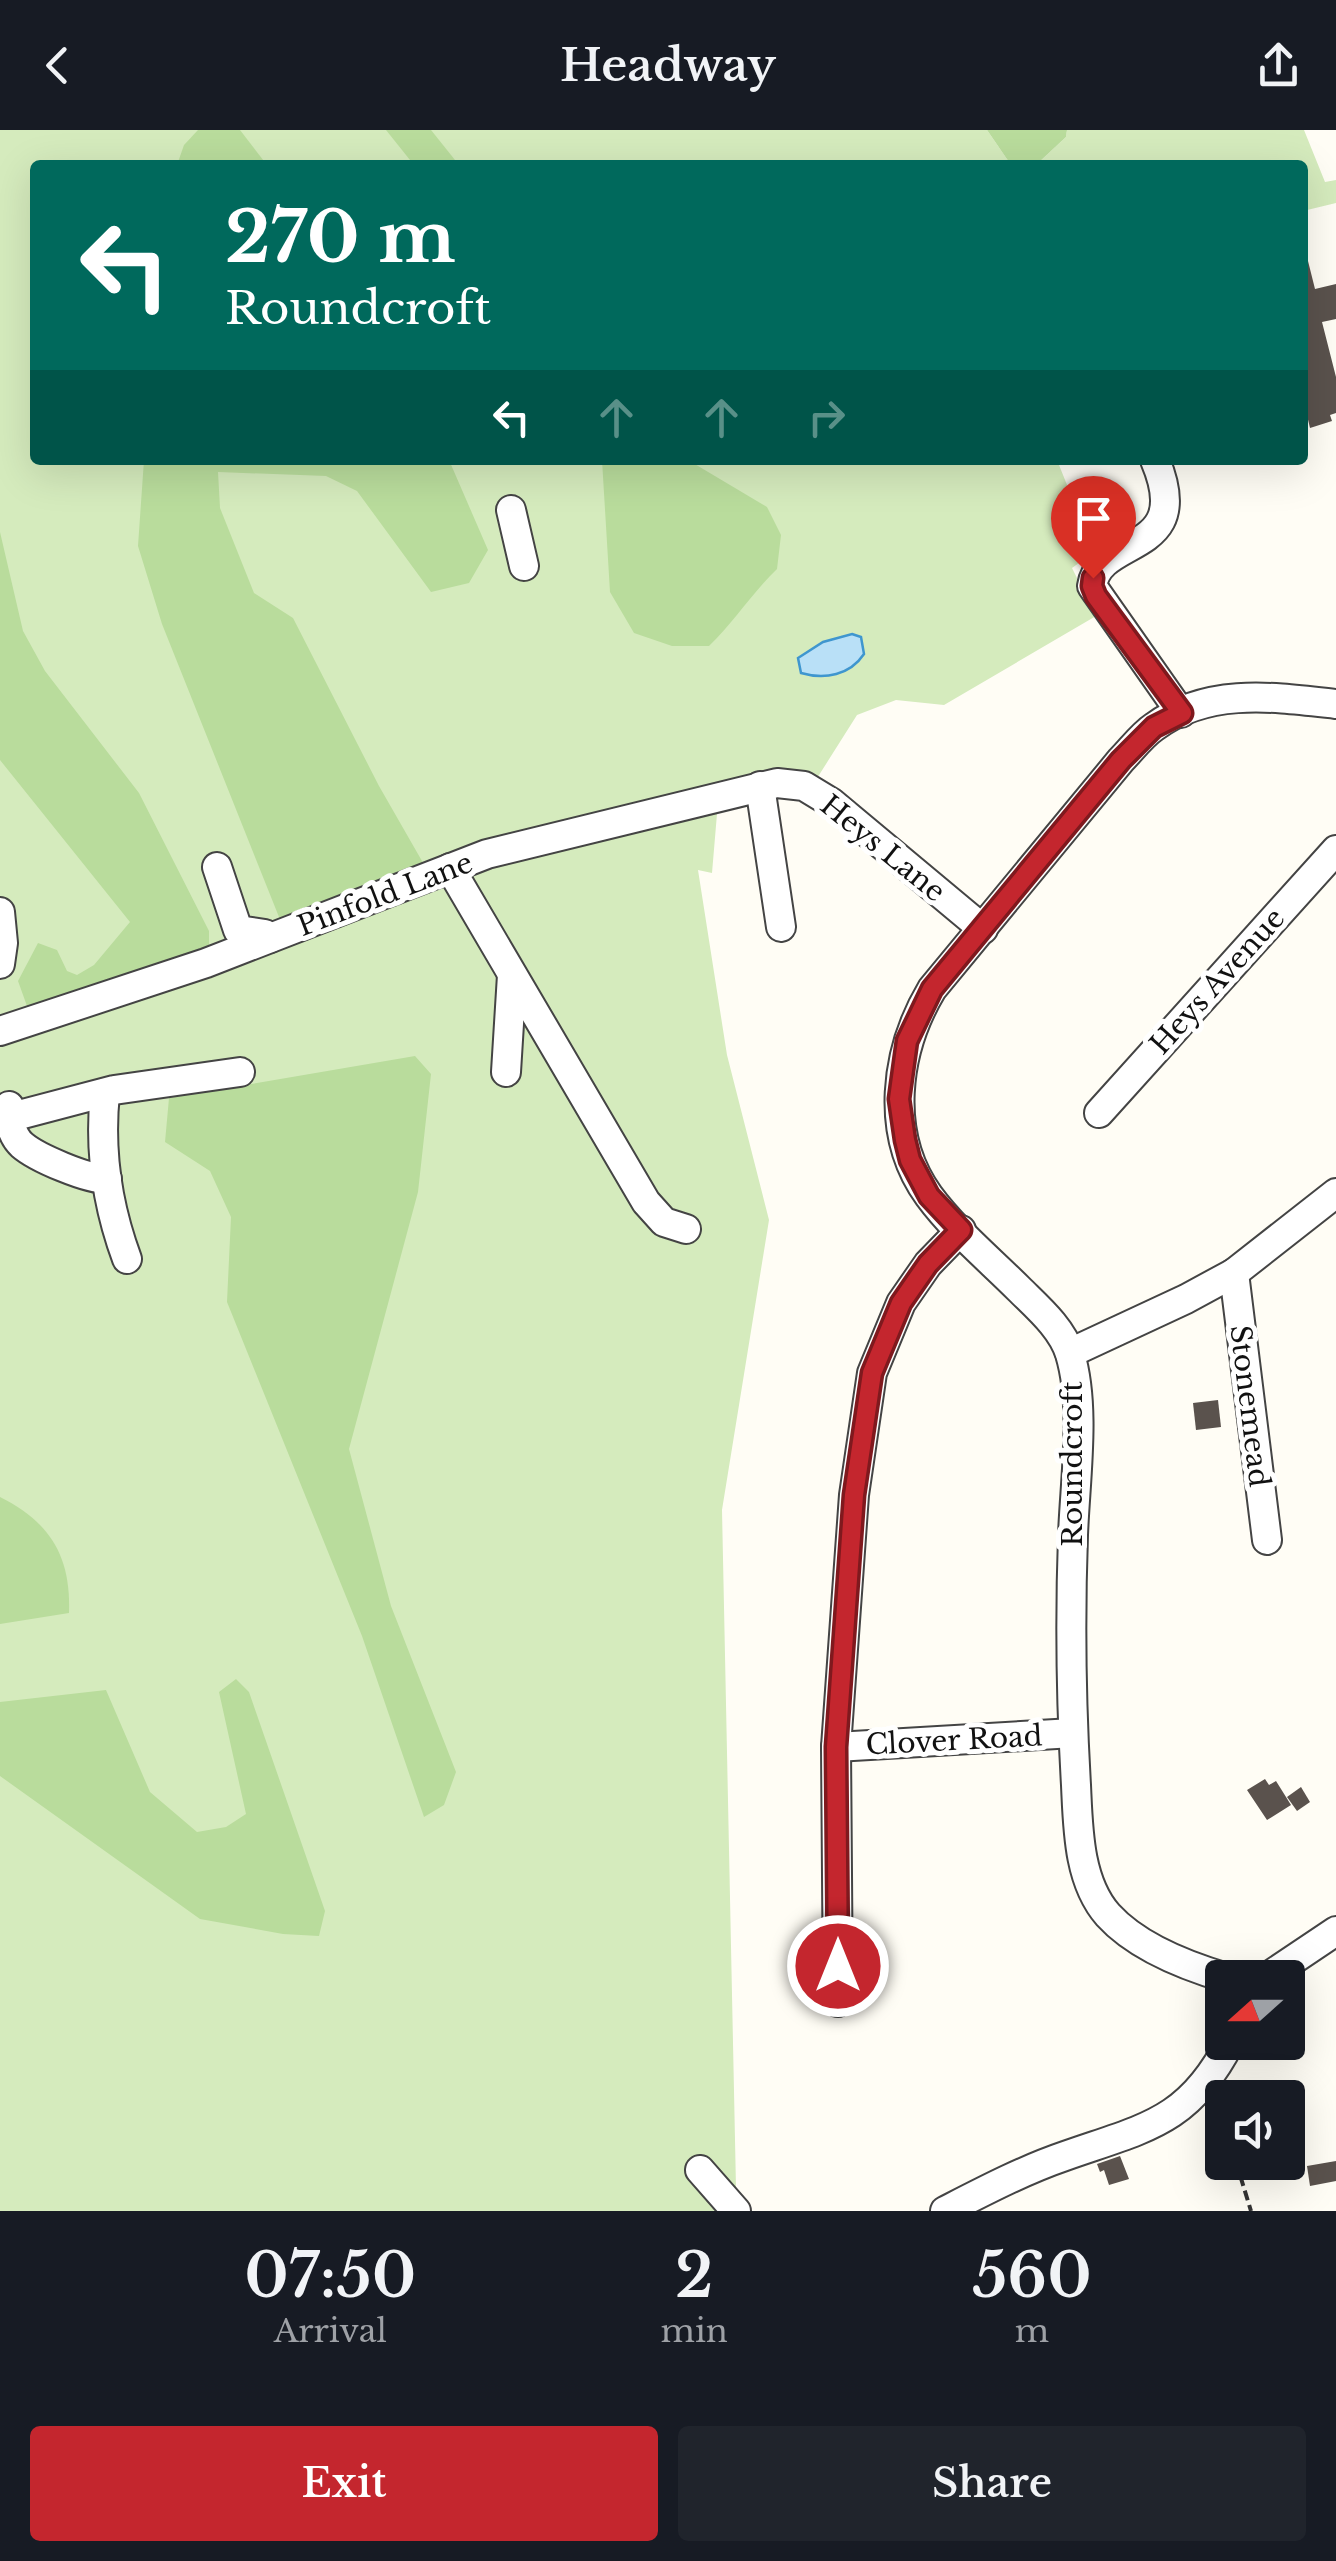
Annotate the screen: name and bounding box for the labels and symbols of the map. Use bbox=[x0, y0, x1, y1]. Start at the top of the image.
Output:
pin bbox=[1051, 476, 1136, 579]
street label: Heys Lane bbox=[813, 787, 952, 909]
street label: Pinfold Lane bbox=[293, 845, 478, 944]
street label: Heys Avenue bbox=[1143, 901, 1292, 1062]
street label: Stonemead bbox=[1222, 1323, 1277, 1489]
street label: Roundcroft bbox=[1055, 1381, 1090, 1547]
street label: Clover Road bbox=[865, 1718, 1043, 1763]
position arrow bbox=[786, 1914, 890, 2018]
north arrow bbox=[1205, 1960, 1305, 2060]

